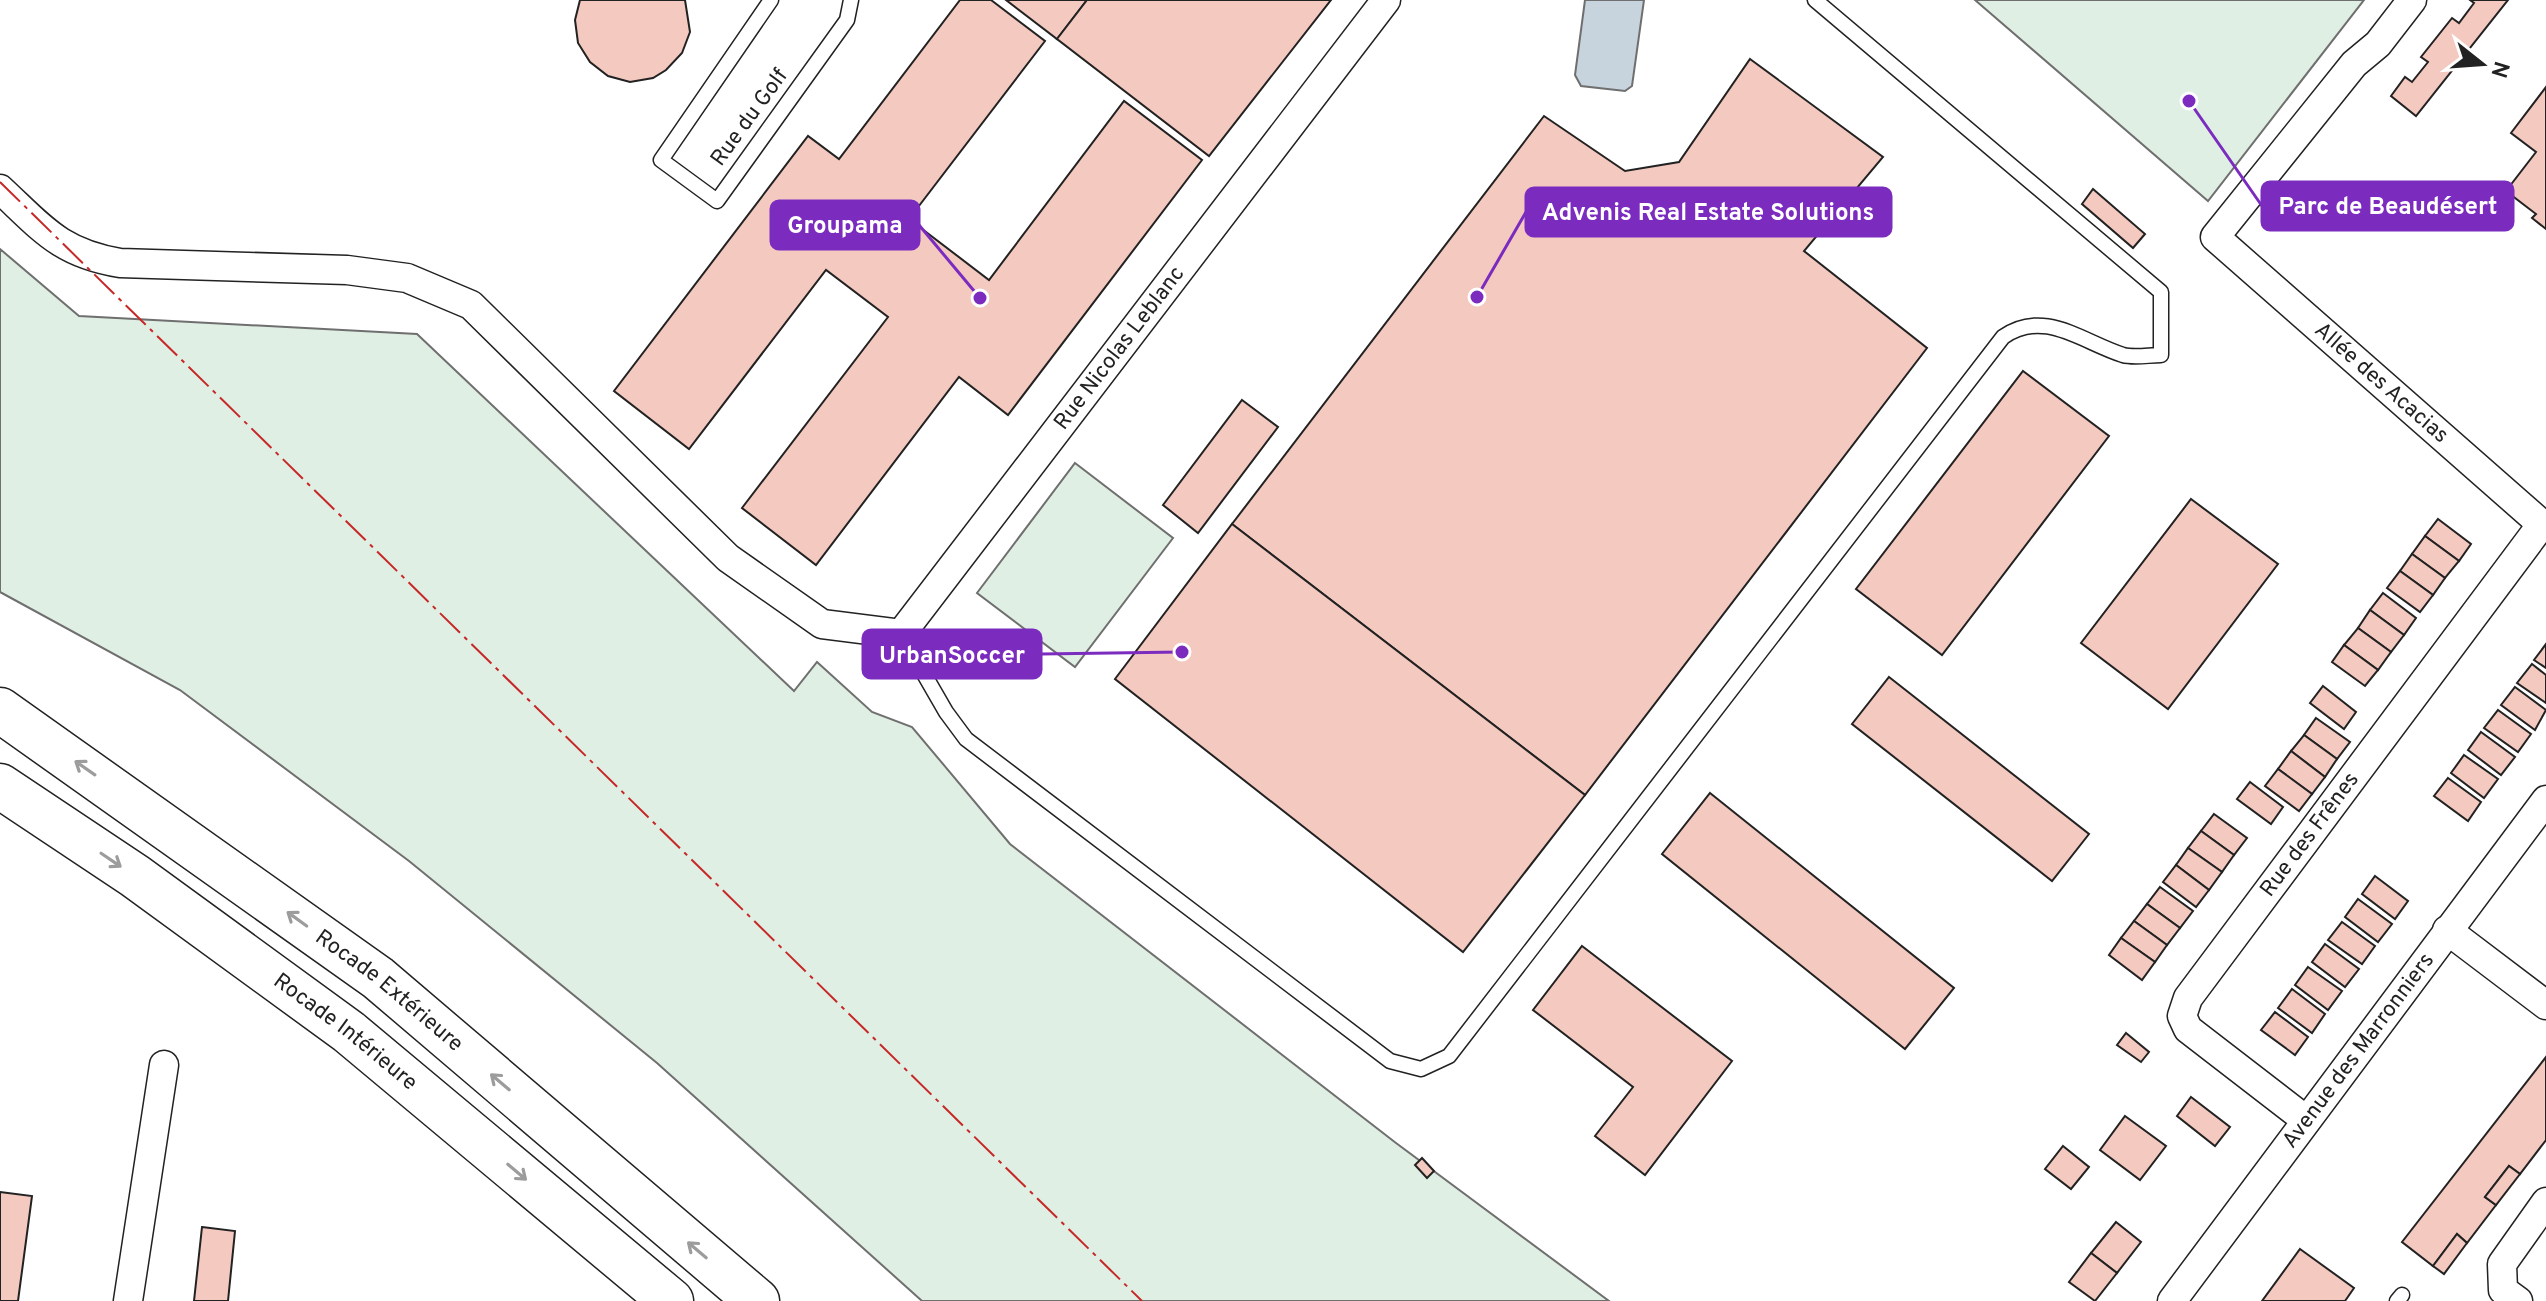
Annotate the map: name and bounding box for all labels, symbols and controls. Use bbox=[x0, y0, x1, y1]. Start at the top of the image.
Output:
north arrow bbox=[2442, 24, 2522, 104]
text: N bbox=[2484, 58, 2514, 81]
street label: Rue du Golf bbox=[706, 64, 794, 172]
callout: Parc de Beaudésert bbox=[2262, 182, 2513, 230]
callout: Advenis Real Estate Solutions bbox=[1526, 188, 1891, 236]
text: Parc de Beaudésert bbox=[2279, 193, 2498, 223]
text: Advenis Real Estate Solutions bbox=[1542, 199, 1874, 229]
callout: Groupama bbox=[771, 201, 919, 249]
text: Groupama bbox=[787, 212, 903, 242]
street label: Rue Nicolas Leblanc bbox=[1048, 261, 1191, 435]
street label: Allée des Acacias bbox=[2308, 317, 2454, 449]
callout: UrbanSoccer bbox=[863, 630, 1041, 678]
text: UrbanSoccer bbox=[879, 642, 1025, 672]
one-way arrow bbox=[75, 760, 97, 776]
street label: Rue des Frênes bbox=[2255, 767, 2365, 903]
one-way arrow bbox=[100, 852, 122, 869]
one-way arrow bbox=[287, 911, 308, 928]
street label: Rocade Extérieure bbox=[310, 924, 468, 1058]
street label: Avenue des Marronniers bbox=[2277, 948, 2440, 1154]
street label: Rocade Intérieure bbox=[268, 968, 423, 1097]
one-way arrow bbox=[490, 1073, 510, 1091]
one-way arrow bbox=[507, 1162, 528, 1180]
one-way arrow bbox=[688, 1241, 708, 1259]

